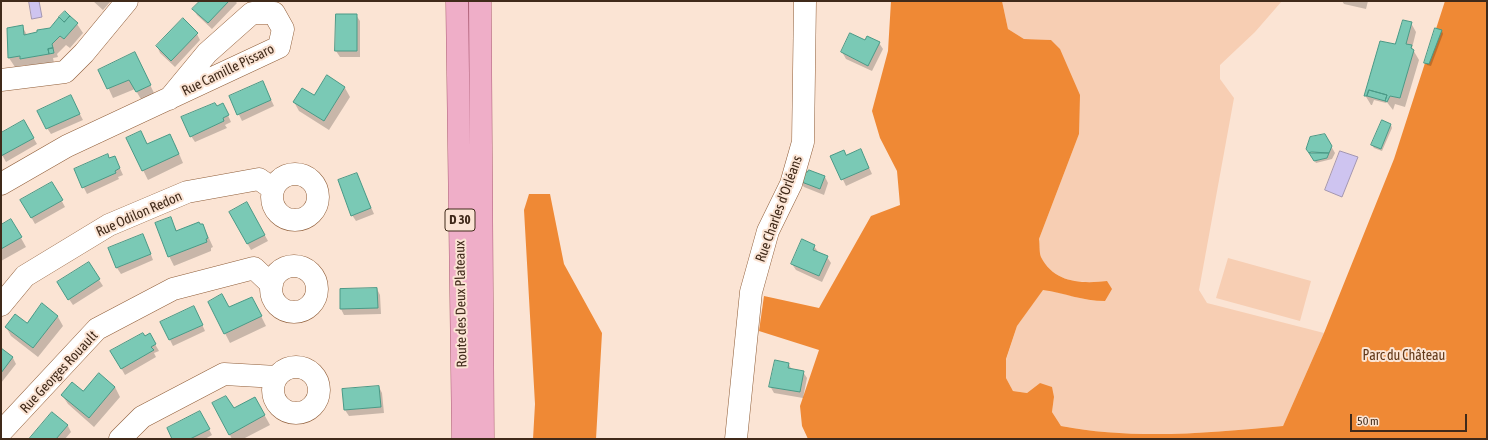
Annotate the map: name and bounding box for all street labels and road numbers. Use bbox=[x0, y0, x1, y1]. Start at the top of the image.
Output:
street label: Rue Camille Pissaro bbox=[179, 40, 277, 100]
street label: Rue Charles d'Orléans bbox=[752, 154, 806, 264]
street label: Rue Odilon Redon bbox=[93, 188, 185, 240]
road number: D 30 bbox=[445, 209, 475, 231]
street label: Route des Deux Plateaux bbox=[451, 240, 471, 368]
street label: Rue Georges Rouault bbox=[17, 327, 101, 417]

